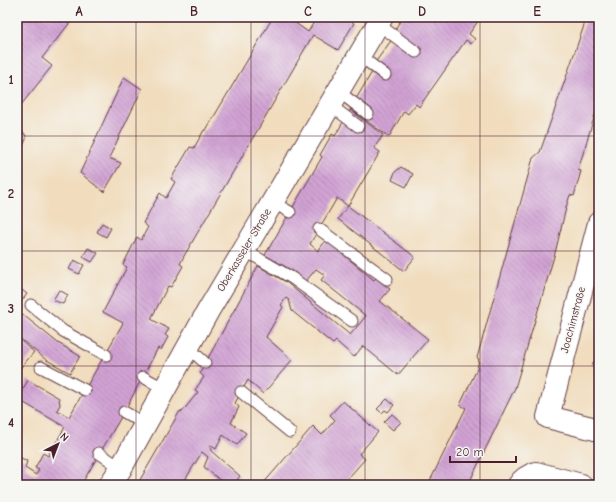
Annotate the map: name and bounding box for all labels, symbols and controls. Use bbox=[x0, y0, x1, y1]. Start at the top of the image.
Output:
text: A bbox=[75, 4, 83, 19]
text: B bbox=[190, 4, 198, 19]
text: C bbox=[304, 4, 312, 19]
text: D bbox=[418, 4, 426, 19]
text: E bbox=[533, 4, 541, 19]
text: 1 bbox=[8, 72, 14, 87]
text: 2 bbox=[8, 186, 14, 201]
street label: Oberkasseler Straße bbox=[214, 206, 274, 294]
street label: Joachimstraße bbox=[558, 285, 588, 355]
text: 3 bbox=[8, 301, 14, 316]
text: 4 bbox=[8, 415, 14, 430]
north arrow bbox=[38, 424, 78, 464]
text: N bbox=[57, 430, 71, 444]
scale bar bbox=[450, 438, 516, 464]
text: 20 m bbox=[456, 445, 484, 459]

